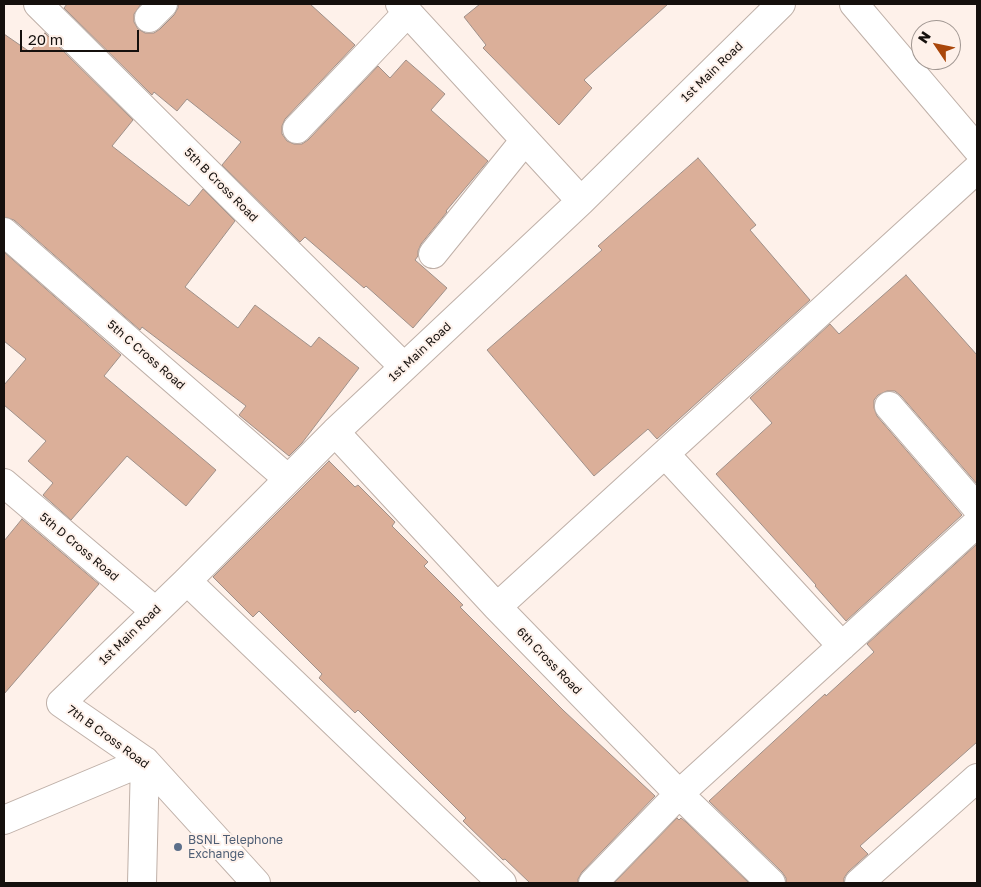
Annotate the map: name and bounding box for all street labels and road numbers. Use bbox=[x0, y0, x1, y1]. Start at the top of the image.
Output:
street label: 1st Main Road bbox=[678, 39, 746, 105]
street label: 5th B Cross Road bbox=[181, 145, 261, 225]
street label: 5th C Cross Road bbox=[104, 317, 188, 393]
street label: 1st Main Road bbox=[386, 319, 454, 385]
street label: 5th D Cross Road bbox=[37, 510, 121, 584]
street label: 1st Main Road bbox=[96, 602, 164, 668]
street label: 6th Cross Road bbox=[513, 625, 585, 697]
street label: 7th B Cross Road bbox=[64, 702, 152, 772]

